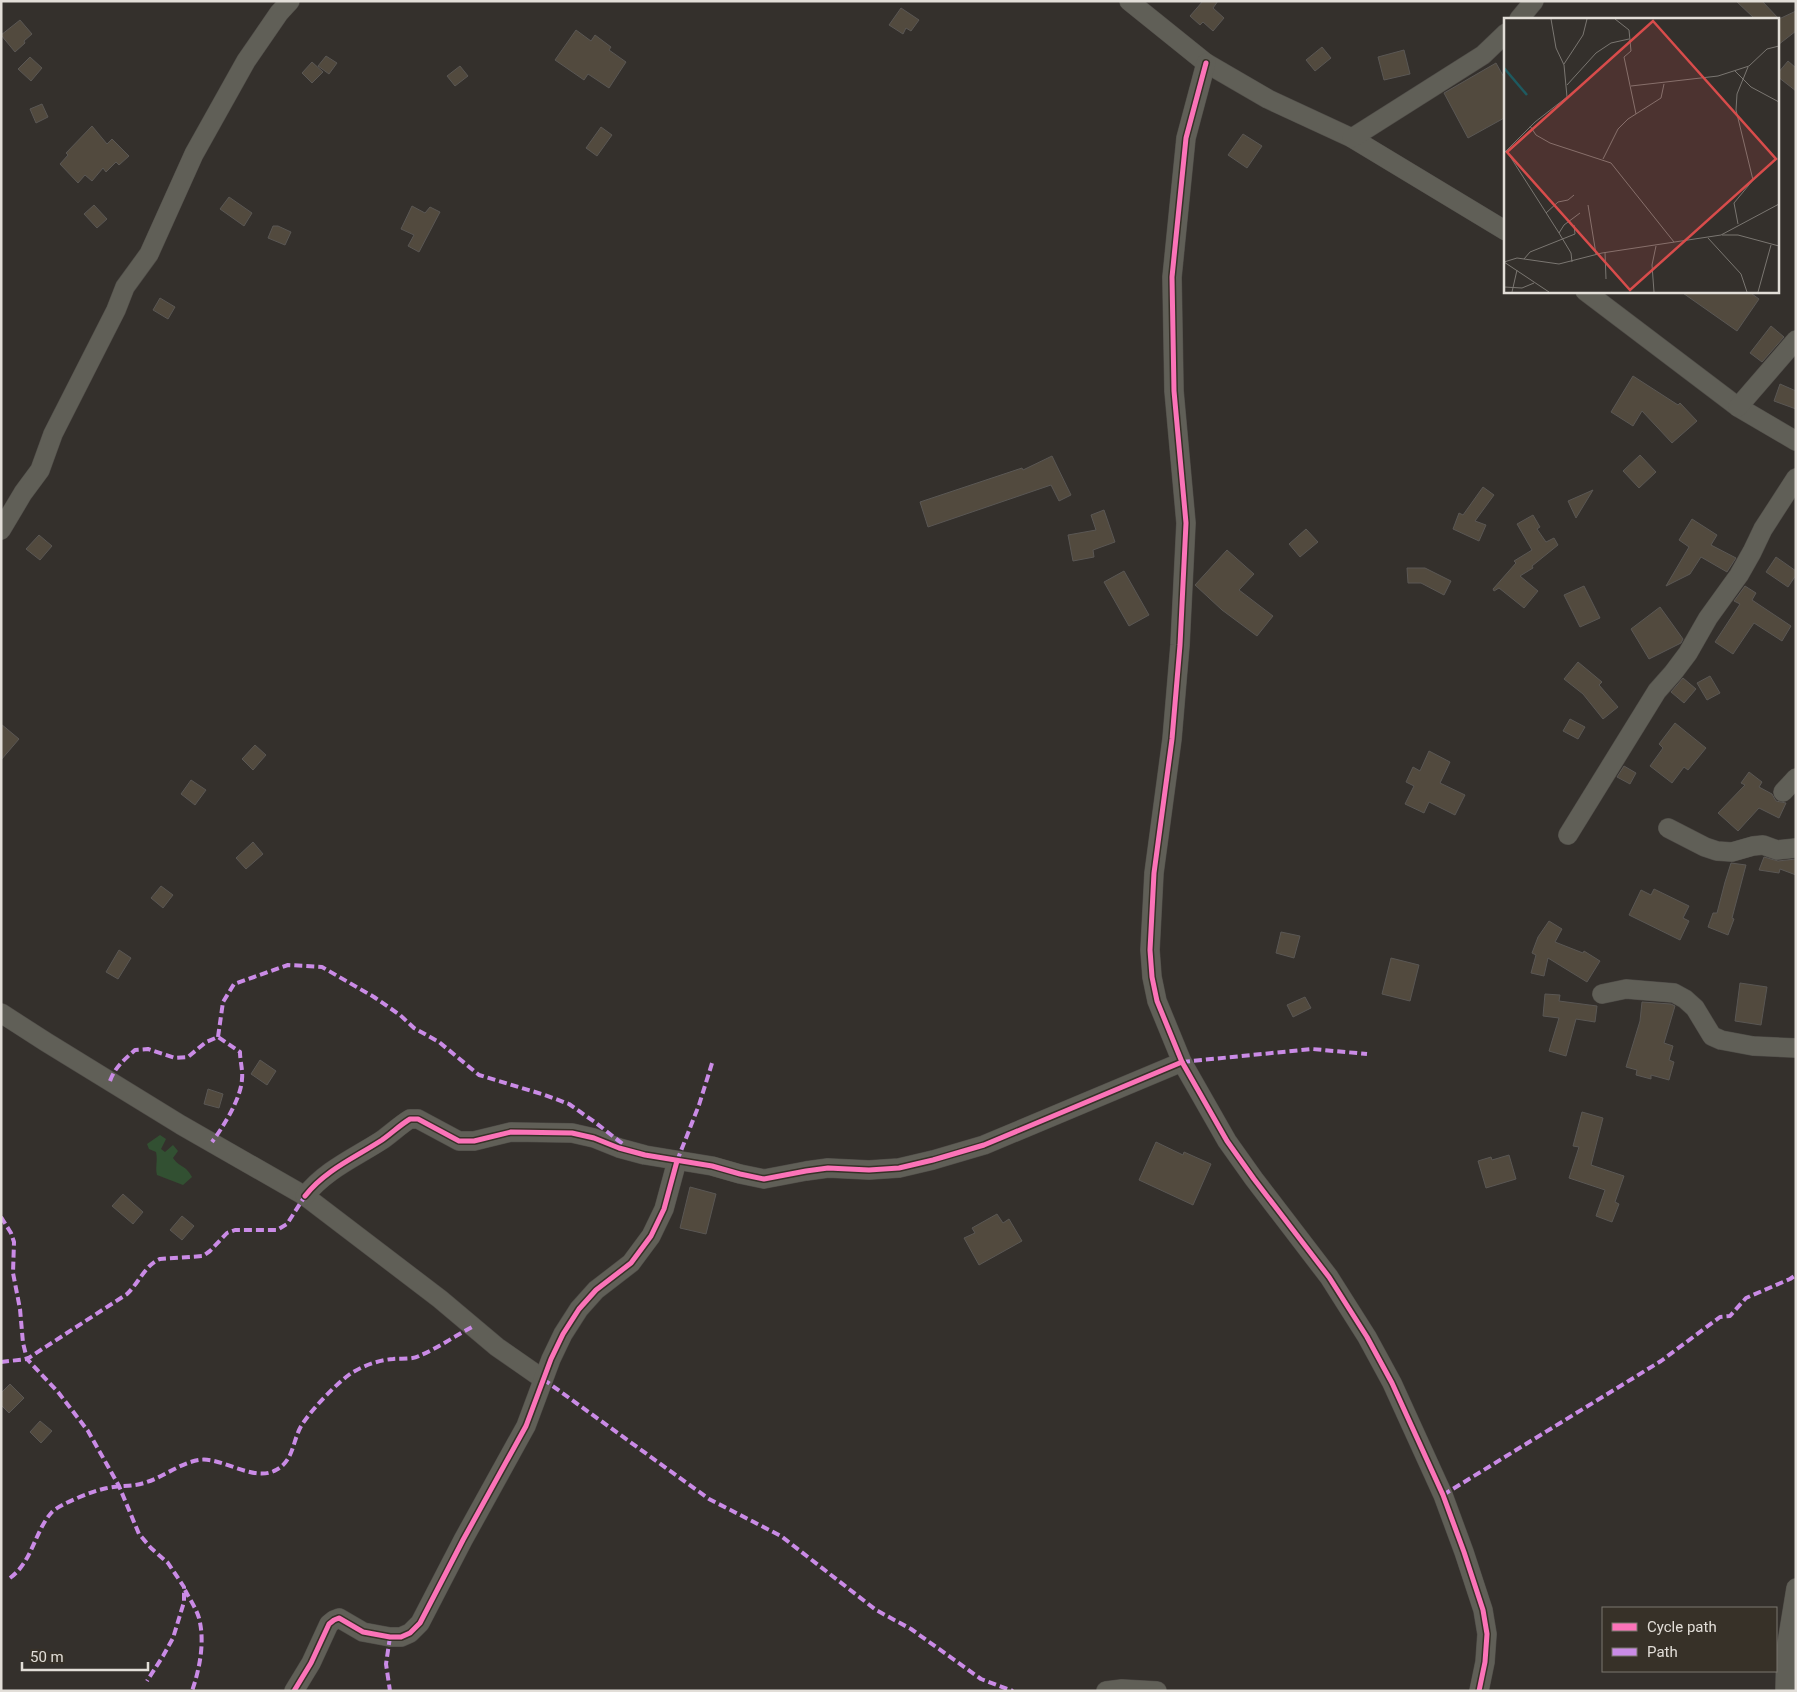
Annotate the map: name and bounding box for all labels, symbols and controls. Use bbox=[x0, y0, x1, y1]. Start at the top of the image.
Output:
inset map bbox=[1504, 18, 1780, 292]
legend bbox=[1602, 1607, 1777, 1672]
text: Cycle path bbox=[1647, 1618, 1717, 1636]
scale bar bbox=[22, 1640, 149, 1672]
text: Path bbox=[1647, 1643, 1678, 1661]
text: 50 m bbox=[30, 1648, 64, 1666]

